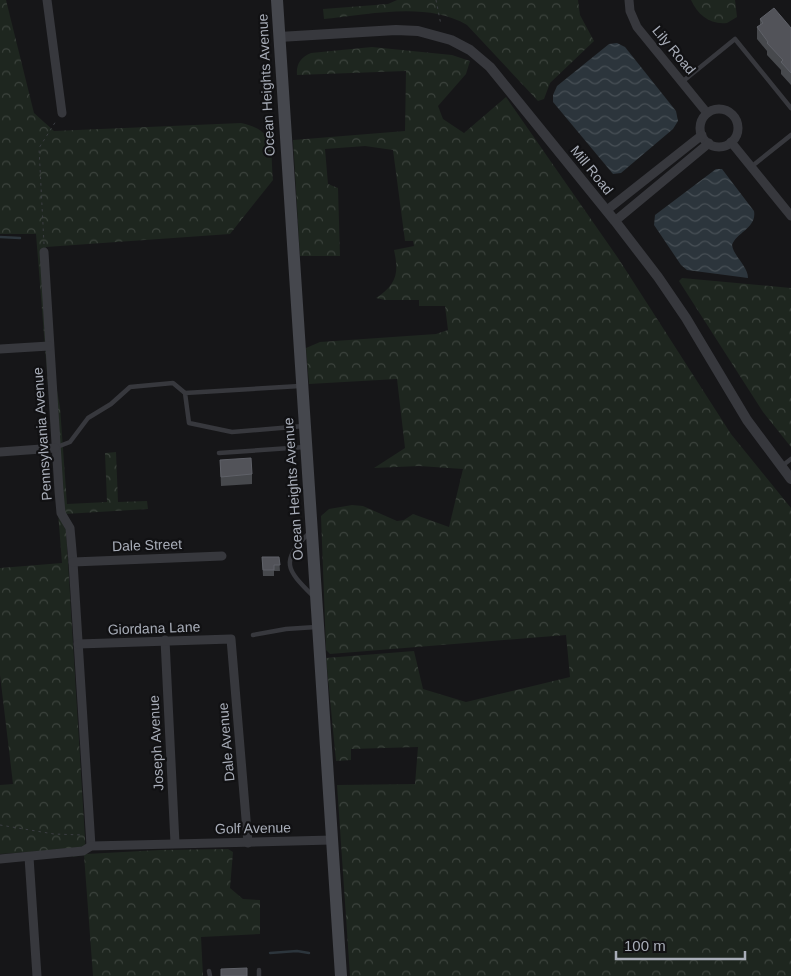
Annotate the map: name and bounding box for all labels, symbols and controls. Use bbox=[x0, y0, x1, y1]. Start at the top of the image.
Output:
street label: Ocean Heights Avenue bbox=[254, 13, 278, 157]
street label: Lily Road bbox=[649, 22, 699, 78]
street label: Mill Road bbox=[567, 142, 617, 198]
street label: Pennsylvania Avenue bbox=[29, 367, 55, 501]
street label: Ocean Heights Avenue bbox=[280, 417, 306, 561]
street label: Dale Street bbox=[112, 536, 182, 554]
street label: Giordana Lane bbox=[107, 618, 201, 638]
street label: Joseph Avenue bbox=[146, 695, 166, 791]
street label: Dale Avenue bbox=[215, 702, 237, 782]
street label: Golf Avenue bbox=[215, 819, 291, 837]
scale bar bbox=[616, 928, 745, 960]
text: 100 m bbox=[624, 937, 666, 954]

